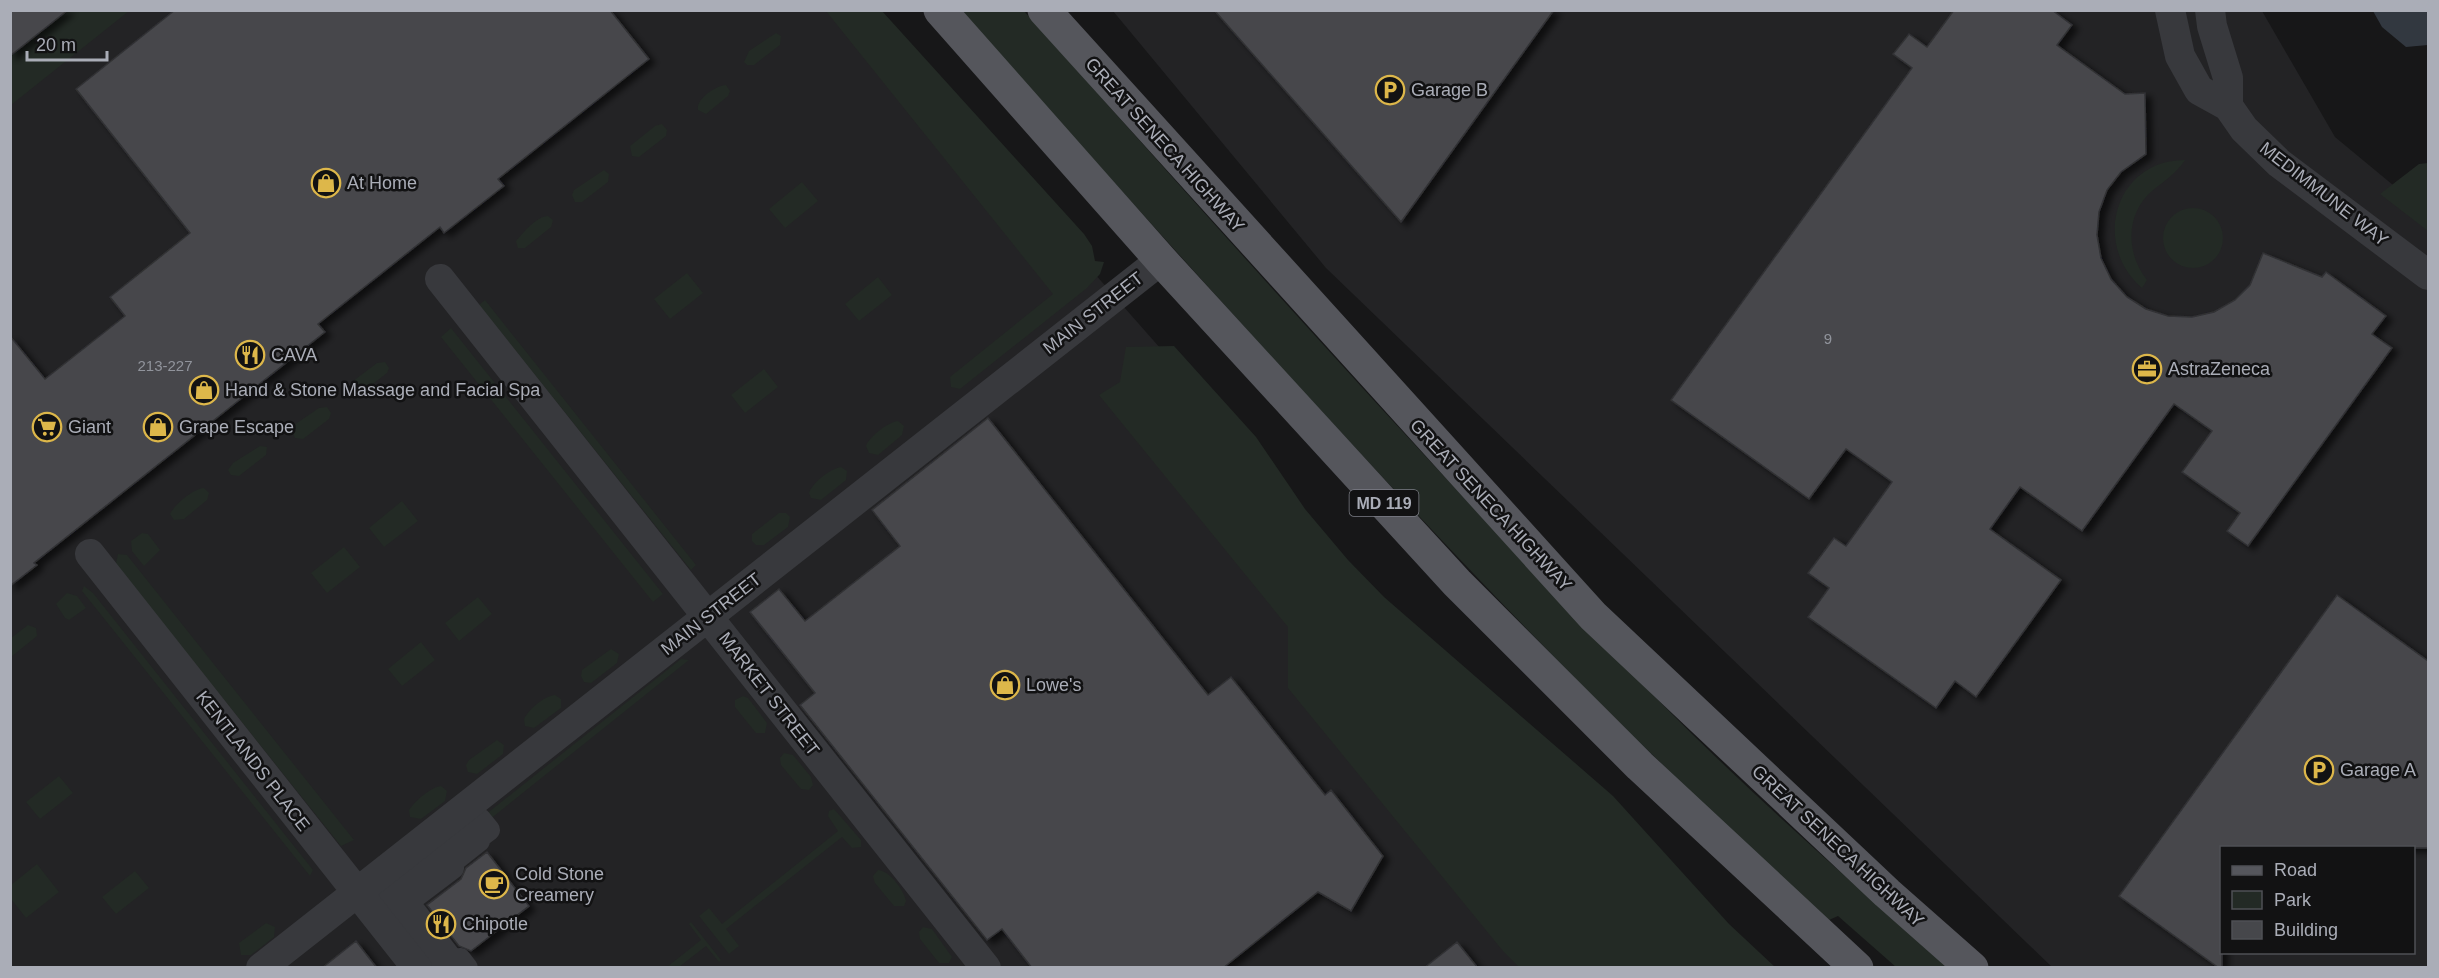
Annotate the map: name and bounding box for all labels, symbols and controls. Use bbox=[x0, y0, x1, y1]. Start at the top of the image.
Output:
scale bar bbox=[27, 24, 106, 62]
text: 20 m bbox=[36, 35, 76, 55]
street label: GREAT SENECA HIGHWAY bbox=[1081, 54, 1249, 236]
parking icon: Garage B bbox=[1374, 74, 1406, 106]
place label: Garage B bbox=[1411, 80, 1488, 100]
street label: MEDIMMUNE WAY bbox=[2256, 138, 2392, 250]
shop icon: At Home bbox=[310, 167, 342, 199]
place label: At Home bbox=[347, 173, 417, 193]
street label: MAIN STREET bbox=[1039, 268, 1147, 358]
house number: 9 bbox=[1824, 330, 1832, 347]
restaurant icon: CAVA bbox=[234, 339, 266, 371]
place label: CAVA bbox=[271, 345, 317, 365]
office icon: AstraZeneca bbox=[2131, 353, 2163, 385]
house number: 213-227 bbox=[137, 357, 193, 374]
place label: AstraZeneca bbox=[2168, 359, 2271, 379]
shop icon: Hand & Stone Massage and Facial Spa bbox=[188, 374, 220, 406]
place label: Hand & Stone Massage and Facial Spa bbox=[225, 380, 541, 400]
supermarket icon: Giant bbox=[31, 411, 63, 443]
shop icon: Grape Escape bbox=[142, 411, 174, 443]
street label: GREAT SENECA HIGHWAY bbox=[1406, 415, 1576, 595]
place label: Giant bbox=[68, 417, 111, 437]
place label: Grape Escape bbox=[179, 417, 294, 437]
road number: MD 119 bbox=[1350, 490, 1418, 516]
street label: MAIN STREET bbox=[657, 569, 765, 659]
street label: MARKET STREET bbox=[715, 628, 823, 760]
shop icon: Lowe's bbox=[989, 669, 1021, 701]
place label: Lowe's bbox=[1026, 675, 1081, 695]
street label: KENTLANDS PLACE bbox=[192, 687, 314, 835]
parking icon: Garage A bbox=[2303, 754, 2335, 786]
place label: Garage A bbox=[2340, 760, 2416, 780]
street label: GREAT SENECA HIGHWAY bbox=[1748, 761, 1928, 931]
legend bbox=[2220, 846, 2415, 954]
text: Road bbox=[2274, 860, 2317, 880]
place label: Cold Stone Creamery bbox=[515, 864, 604, 905]
cafe icon: Cold Stone Creamery bbox=[478, 868, 510, 900]
text: Park bbox=[2274, 890, 2312, 910]
restaurant icon: Chipotle bbox=[425, 908, 457, 940]
place label: Chipotle bbox=[462, 914, 528, 934]
text: Building bbox=[2274, 920, 2338, 940]

